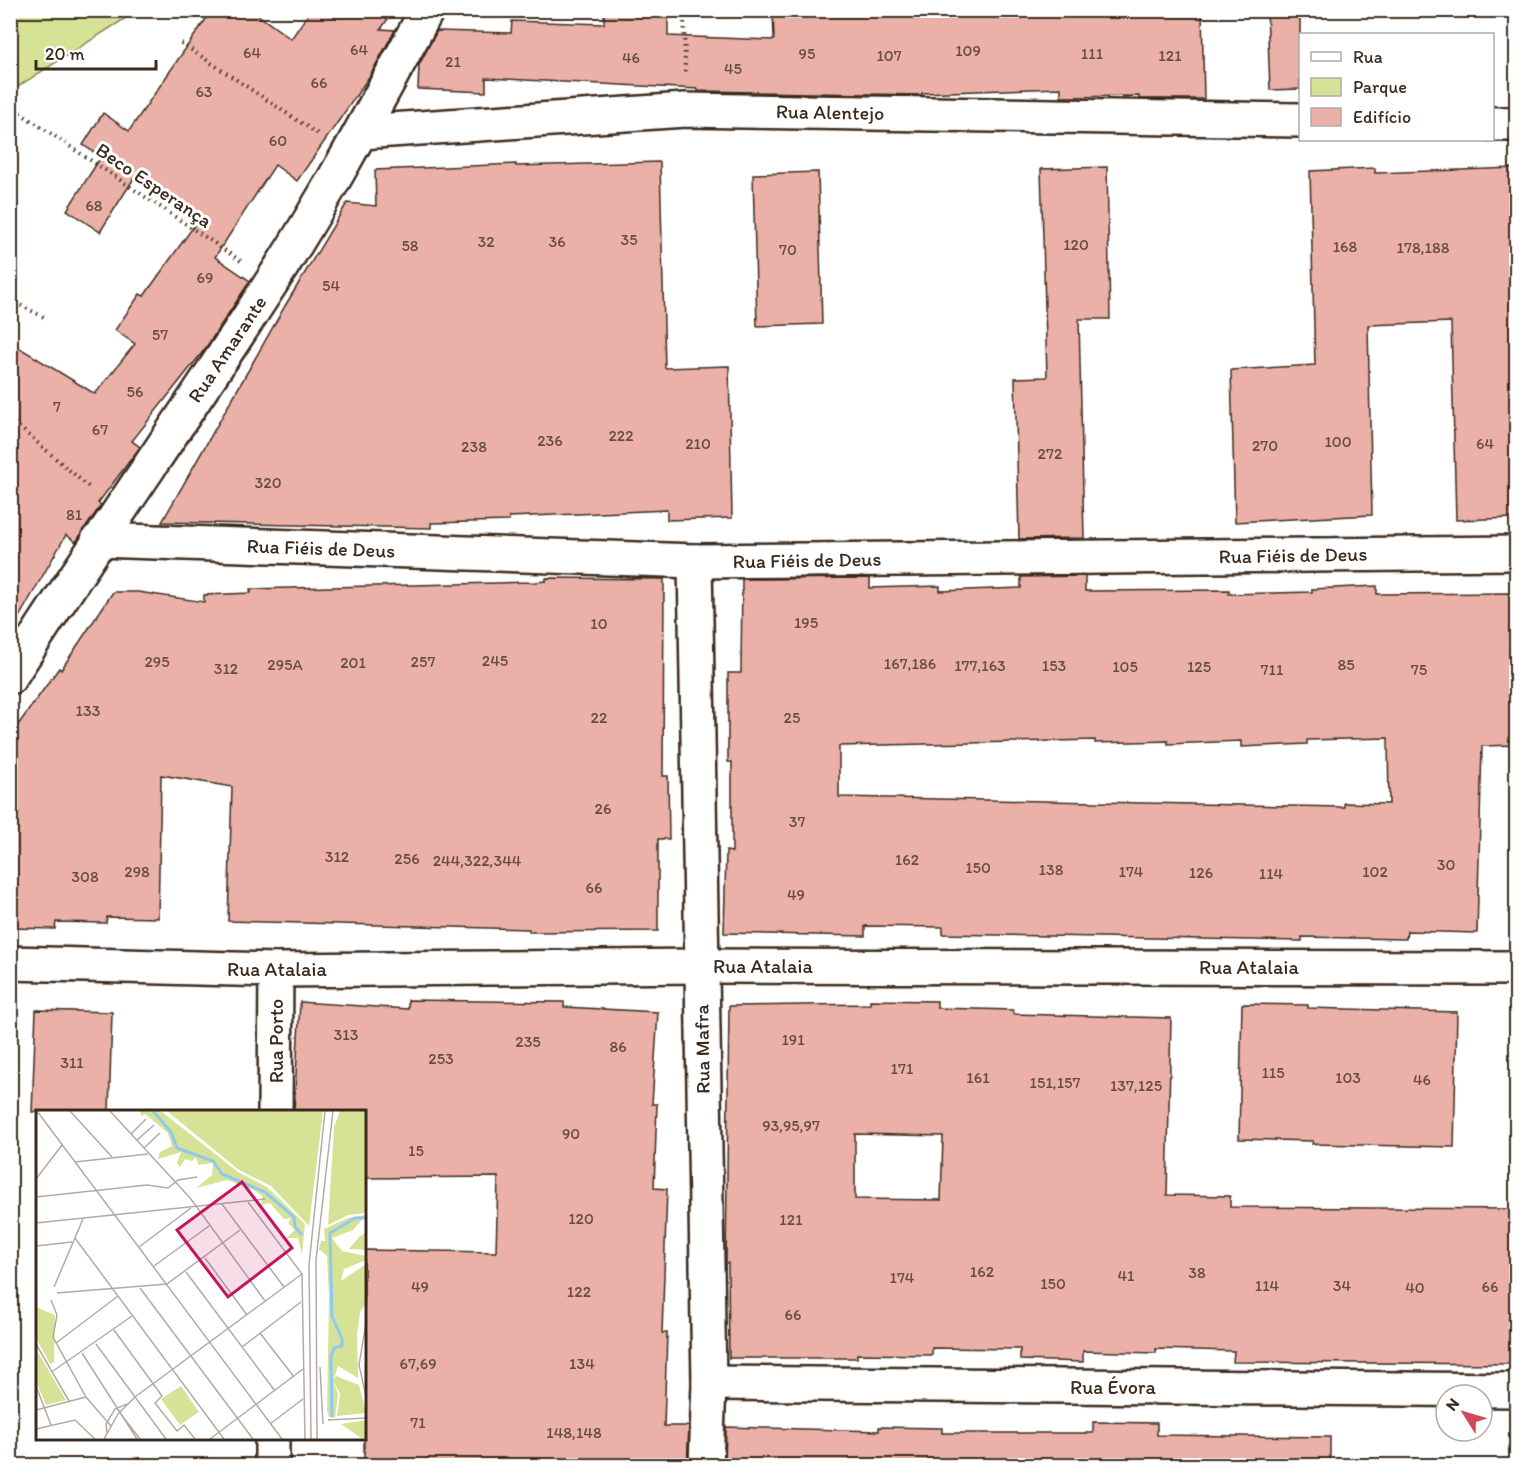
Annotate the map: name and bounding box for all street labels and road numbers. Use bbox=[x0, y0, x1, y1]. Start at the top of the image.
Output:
street label: Rua Alentejo bbox=[776, 99, 884, 125]
street label: Beco Esperança bbox=[91, 137, 217, 233]
street label: Rua Amarante bbox=[182, 291, 272, 407]
street label: Rua Fiéis de Deus bbox=[246, 533, 396, 563]
street label: Rua Fiéis de Deus bbox=[1218, 542, 1368, 568]
street label: Rua Fiéis de Deus bbox=[732, 547, 882, 573]
street label: Rua Atalaia bbox=[713, 954, 813, 978]
street label: Rua Atalaia bbox=[1199, 955, 1299, 979]
street label: Rua Atalaia bbox=[227, 957, 327, 981]
street label: Rua Porto bbox=[264, 999, 288, 1083]
street label: Rua Mafra bbox=[689, 1003, 715, 1094]
street label: Rua Évora bbox=[1070, 1375, 1157, 1399]

